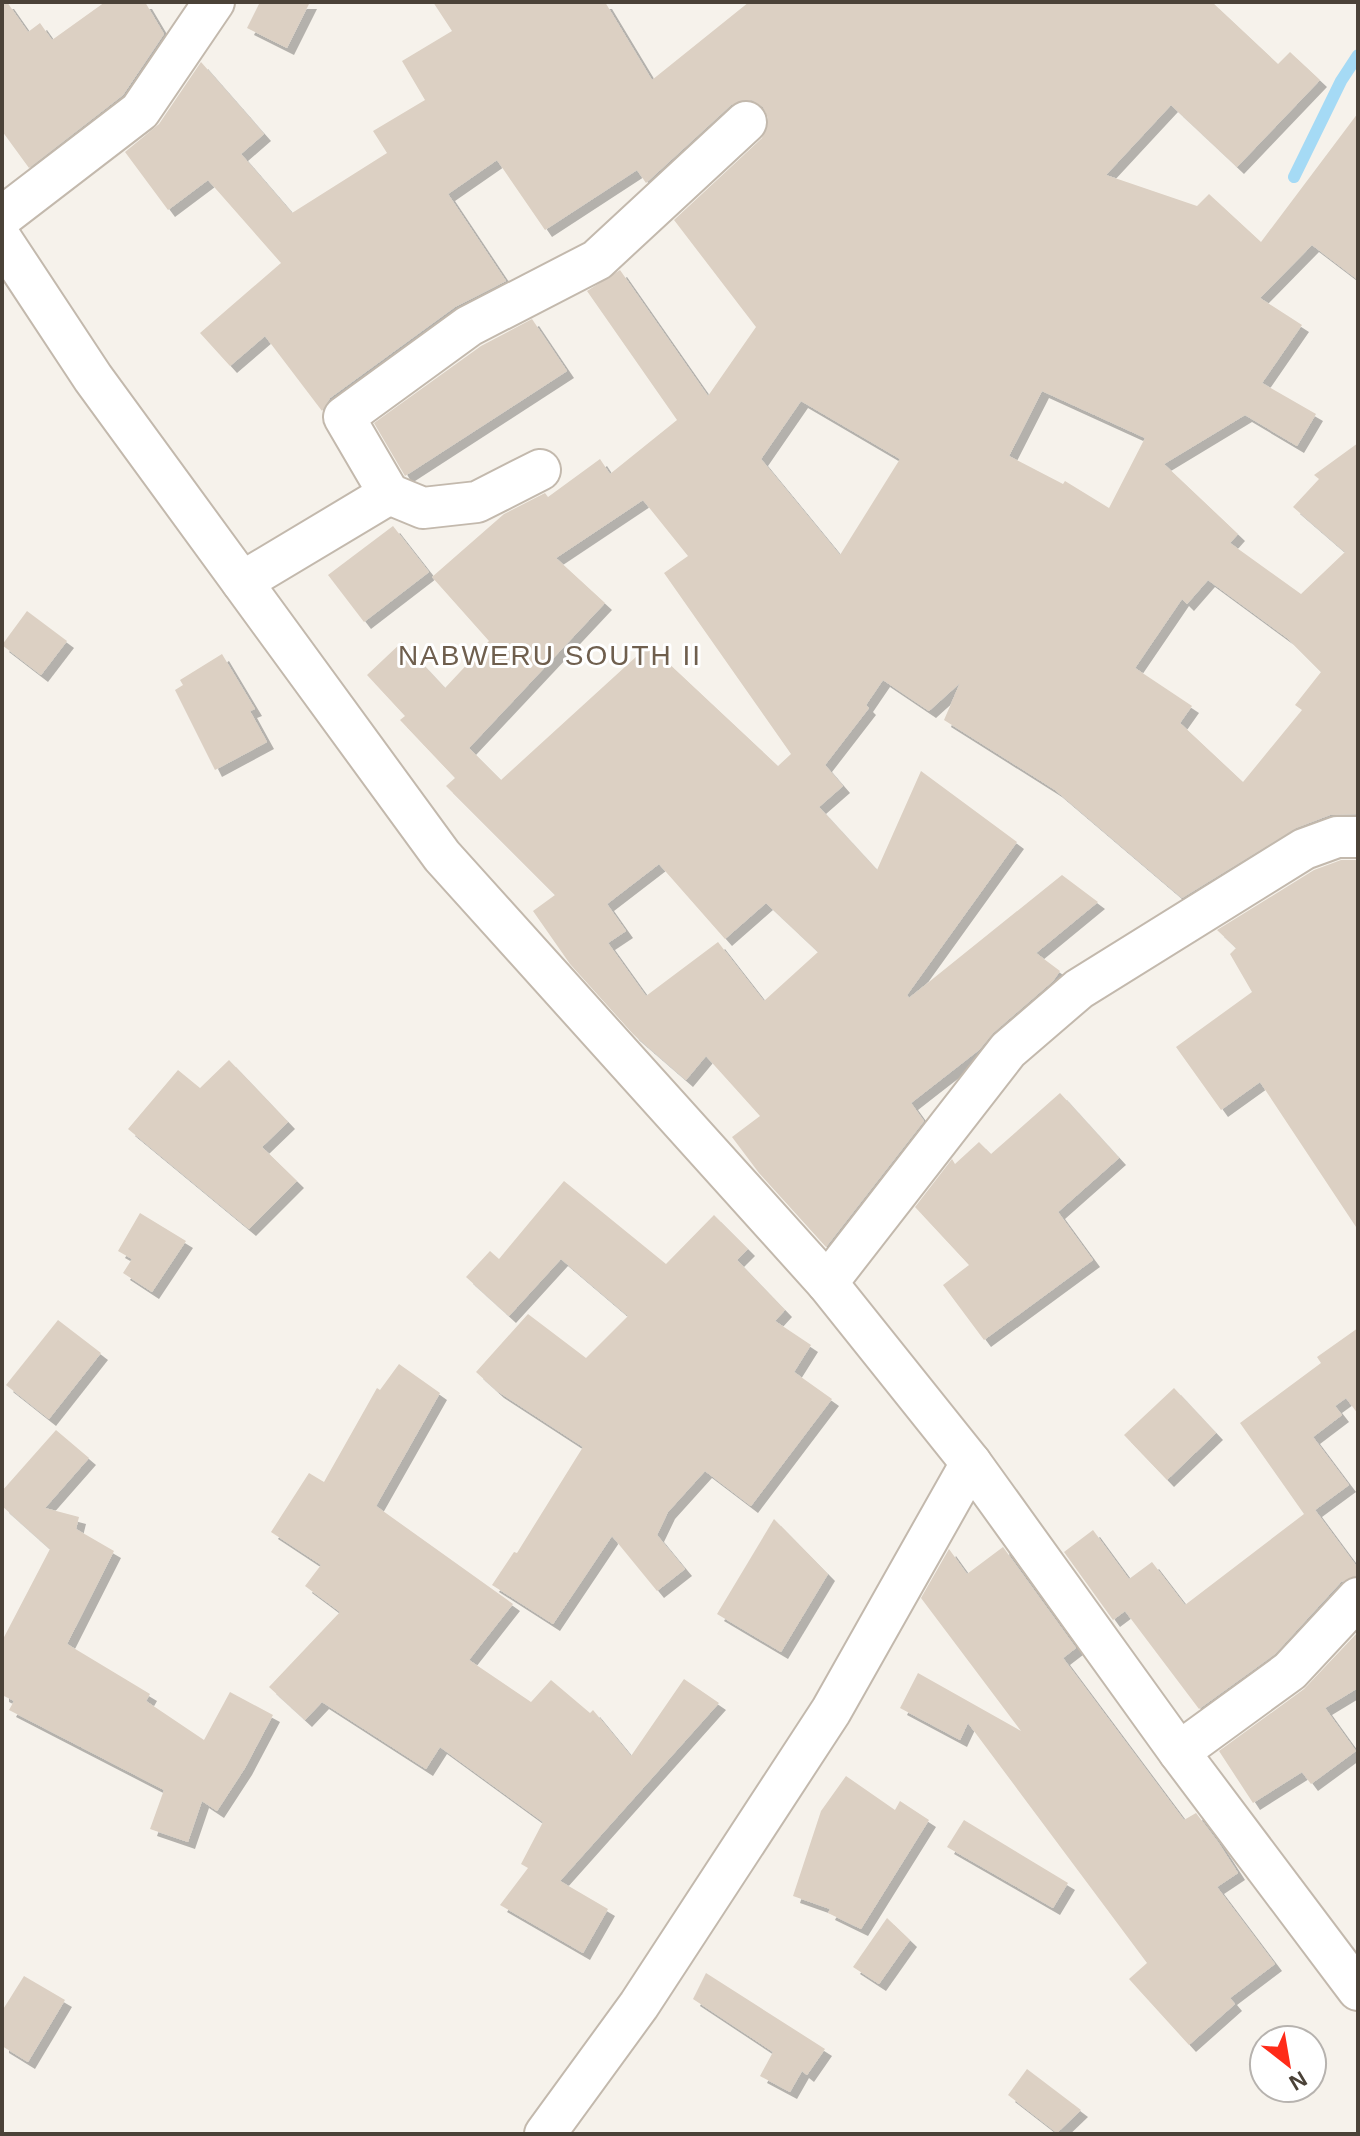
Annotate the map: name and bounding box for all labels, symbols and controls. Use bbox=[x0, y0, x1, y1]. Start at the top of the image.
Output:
district label: NABWERU SOUTH II bbox=[398, 640, 702, 671]
north arrow bbox=[1248, 2024, 1328, 2104]
text: N bbox=[1285, 2066, 1311, 2096]

